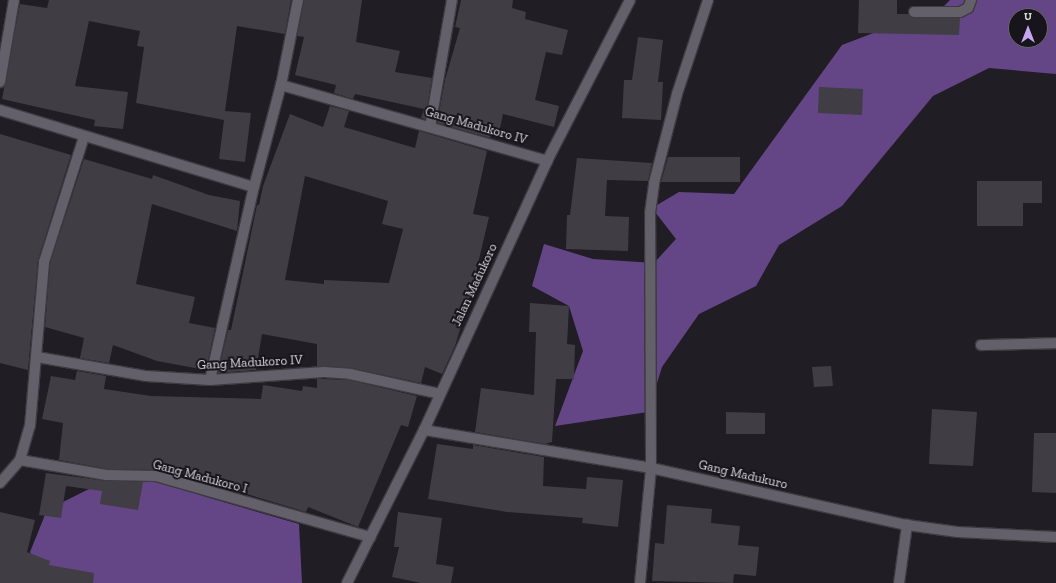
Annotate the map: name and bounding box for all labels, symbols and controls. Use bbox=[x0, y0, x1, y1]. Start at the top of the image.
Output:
north arrow bbox=[1008, 8, 1048, 48]
text: U bbox=[1024, 10, 1032, 23]
street label: Gang Madukoro IV bbox=[423, 104, 529, 148]
street label: Jalan Madukoro bbox=[449, 241, 501, 329]
street label: Gang Madukoro IV bbox=[197, 352, 303, 374]
street label: Gang Madukoro I bbox=[151, 457, 249, 497]
street label: Gang Madukuro bbox=[697, 457, 789, 493]

